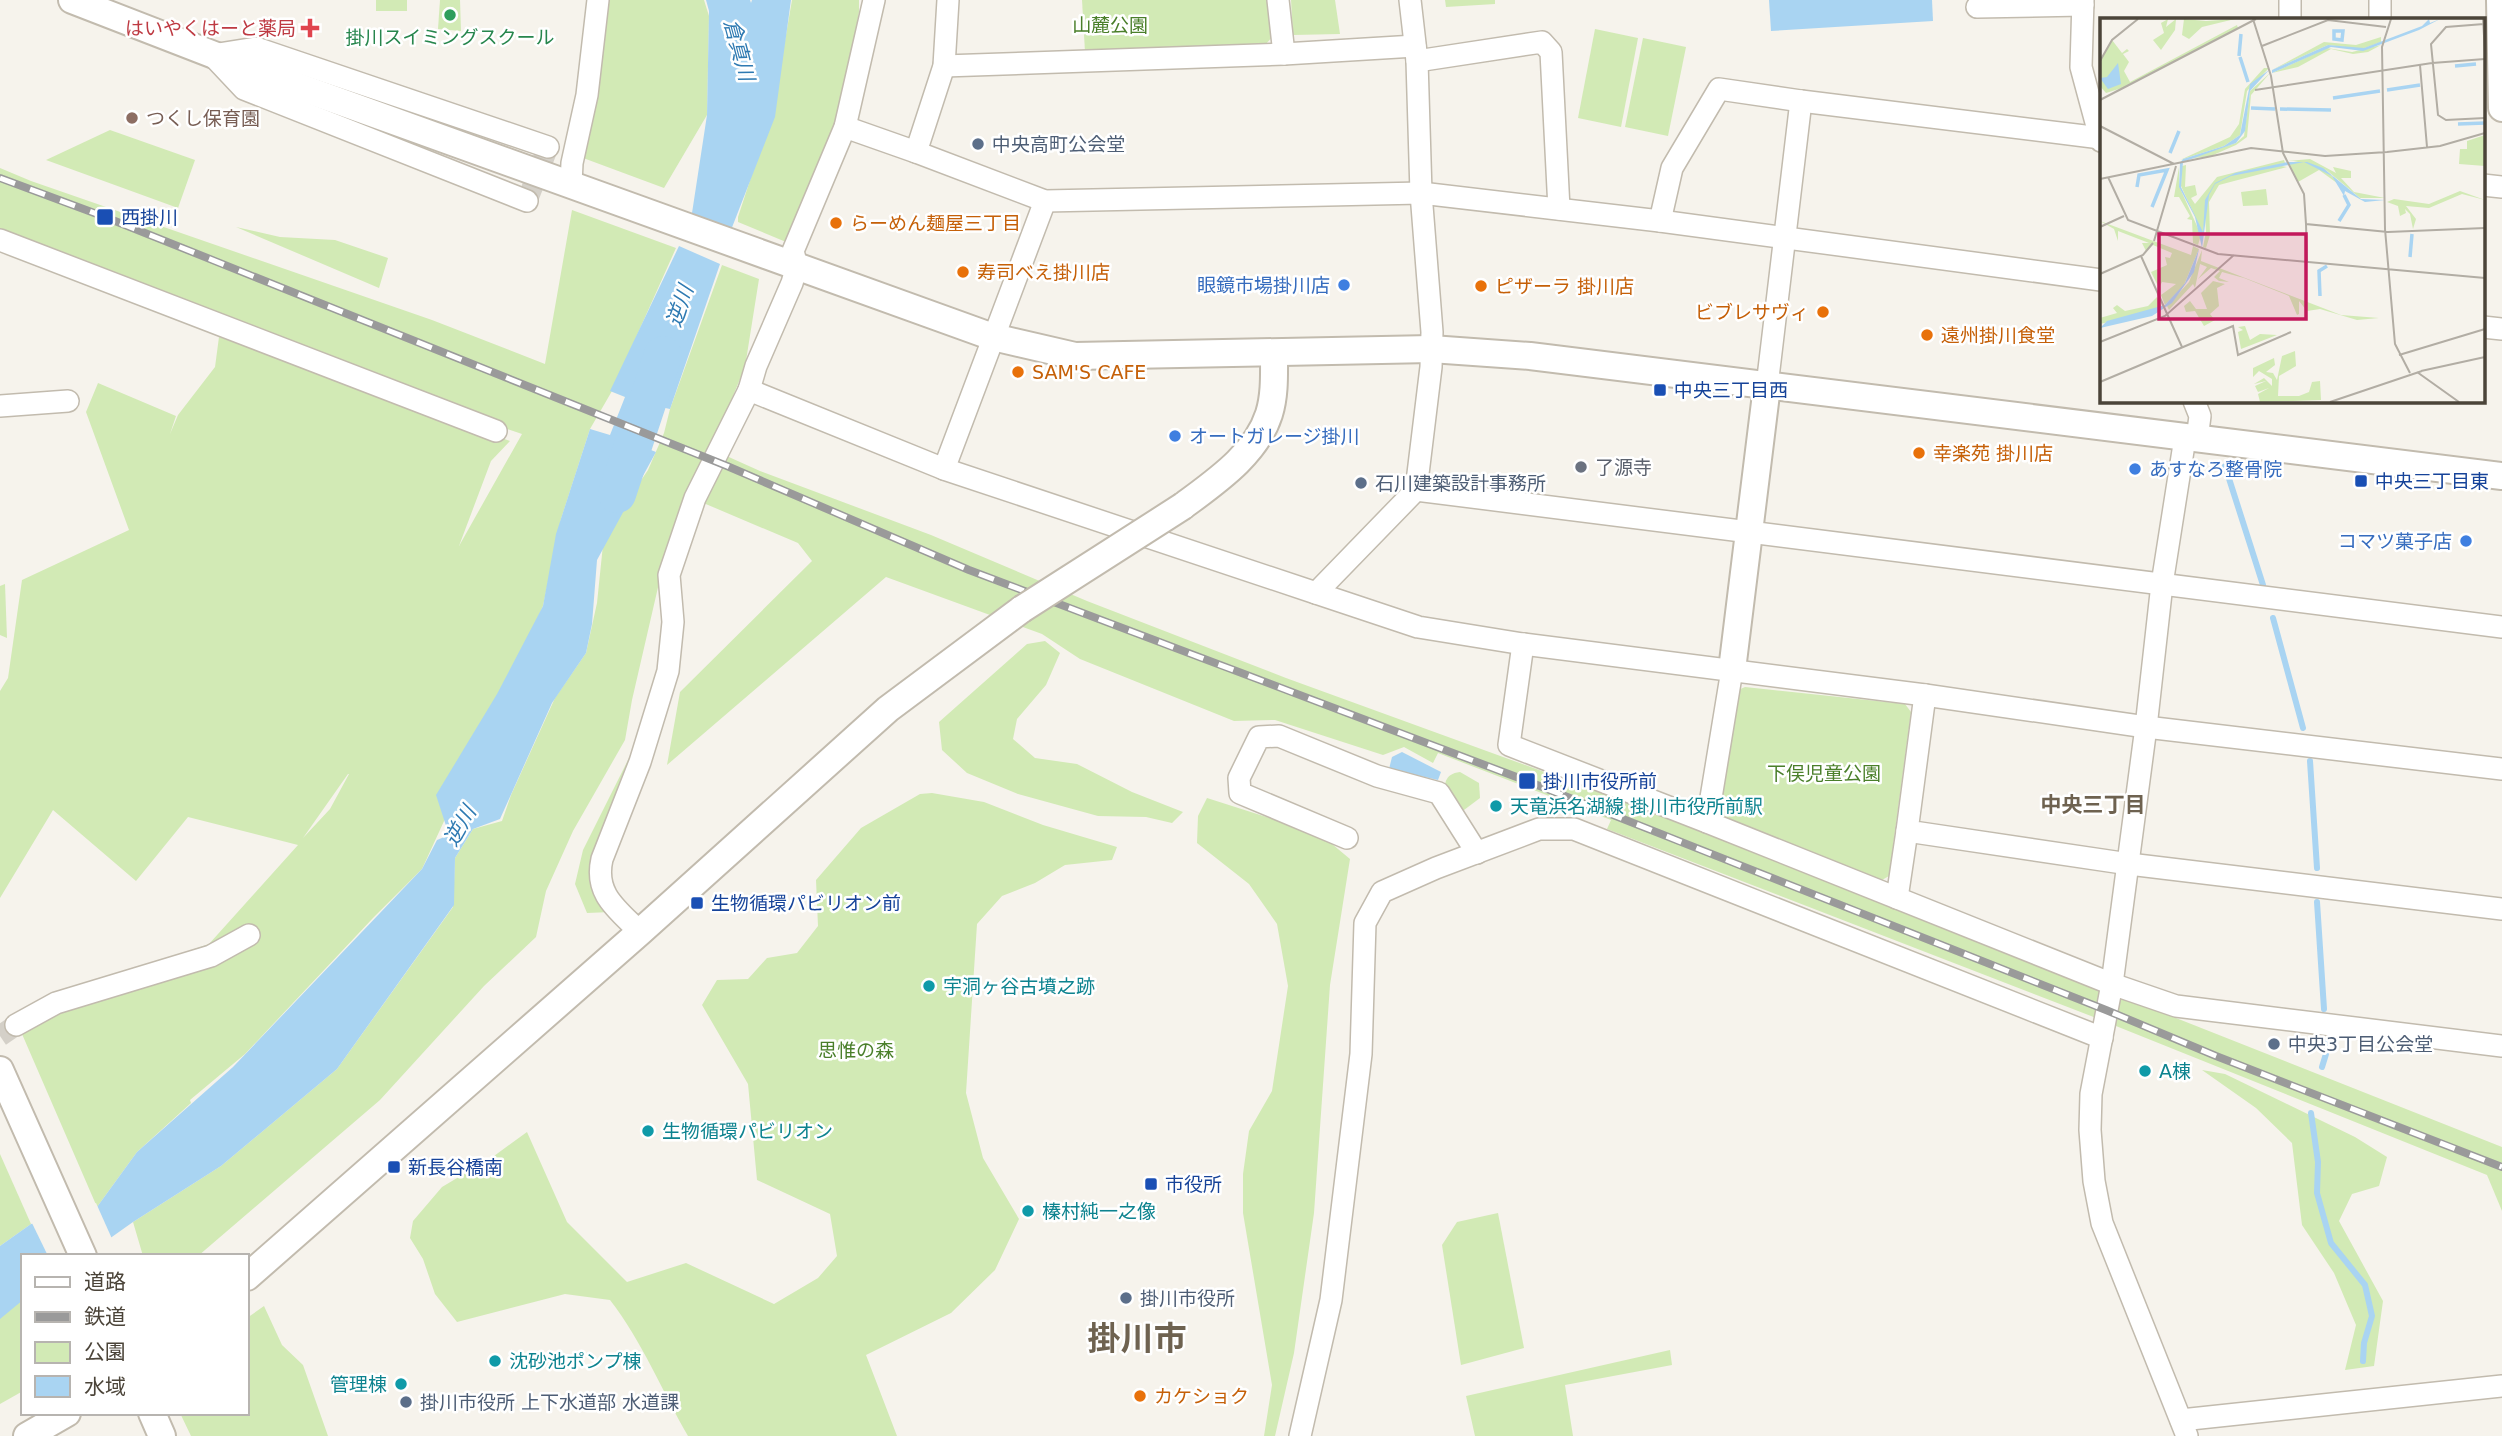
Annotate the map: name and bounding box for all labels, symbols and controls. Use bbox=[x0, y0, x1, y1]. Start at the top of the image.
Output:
marker: 掛川スイミングスクール bbox=[442, 7, 458, 23]
park label: 山麓公園 bbox=[1072, 14, 1148, 36]
water label: 倉真川 bbox=[719, 16, 759, 85]
place label: はいやくはーと薬局 bbox=[125, 17, 296, 39]
inset map bbox=[2100, 18, 2484, 402]
marker: はいやくはーと薬局 bbox=[302, 20, 318, 36]
place label: 掛川スイミングスクール bbox=[345, 26, 555, 48]
place label: つくし保育園 bbox=[146, 107, 260, 129]
marker: つくし保育園 bbox=[124, 110, 140, 126]
place label: 中央高町公会堂 bbox=[992, 133, 1125, 155]
marker: 中央高町公会堂 bbox=[970, 136, 986, 152]
place label: 西掛川 bbox=[121, 206, 178, 228]
marker: 西掛川 bbox=[95, 207, 115, 227]
place label: らーめん麺屋三丁目 bbox=[850, 212, 1021, 234]
marker: らーめん麺屋三丁目 bbox=[828, 215, 844, 231]
place label: 寿司べえ掛川店 bbox=[977, 261, 1110, 283]
marker: 寿司べえ掛川店 bbox=[955, 264, 971, 280]
place label: 眼鏡市場掛川店 bbox=[1197, 274, 1330, 296]
place label: ピザーラ 掛川店 bbox=[1495, 275, 1634, 297]
marker: 眼鏡市場掛川店 bbox=[1336, 277, 1352, 293]
marker: ピザーラ 掛川店 bbox=[1473, 278, 1489, 294]
water label: 逆川 bbox=[662, 280, 699, 330]
place label: ビブレサヴィ bbox=[1695, 301, 1809, 323]
marker: ビブレサヴィ bbox=[1815, 304, 1831, 320]
place label: 遠州掛川食堂 bbox=[1941, 324, 2055, 346]
marker: 遠州掛川食堂 bbox=[1919, 327, 1935, 343]
place label: SAM'S CAFE bbox=[1032, 361, 1146, 383]
marker: SAM'S CAFE bbox=[1010, 364, 1026, 380]
place label: 中央三丁目西 bbox=[1674, 379, 1788, 401]
marker: 中央三丁目西 bbox=[1652, 382, 1668, 398]
place label: オートガレージ掛川 bbox=[1189, 425, 1360, 447]
marker: オートガレージ掛川 bbox=[1167, 428, 1183, 444]
place label: 幸楽苑 掛川店 bbox=[1933, 442, 2053, 464]
marker: 幸楽苑 掛川店 bbox=[1911, 445, 1927, 461]
place label: 了源寺 bbox=[1595, 456, 1652, 478]
place label: あすなろ整骨院 bbox=[2149, 458, 2282, 480]
marker: 了源寺 bbox=[1573, 459, 1589, 475]
marker: あすなろ整骨院 bbox=[2127, 461, 2143, 477]
place label: 中央三丁目東 bbox=[2375, 470, 2489, 492]
place label: 石川建築設計事務所 bbox=[1375, 472, 1546, 494]
marker: 中央三丁目東 bbox=[2353, 473, 2369, 489]
marker: 石川建築設計事務所 bbox=[1353, 475, 1369, 491]
place label: コマツ菓子店 bbox=[2338, 530, 2452, 552]
marker: コマツ菓子店 bbox=[2458, 533, 2474, 549]
park label: 下俣児童公園 bbox=[1767, 762, 1881, 784]
place label: 掛川市役所前 bbox=[1543, 770, 1657, 792]
marker: 掛川市役所前 bbox=[1517, 771, 1537, 791]
district label: 中央三丁目 bbox=[2041, 793, 2146, 817]
place label: 天竜浜名湖線 掛川市役所前駅 bbox=[1510, 795, 1763, 817]
marker: 天竜浜名湖線 掛川市役所前駅 bbox=[1488, 798, 1504, 814]
water label: 逆川 bbox=[439, 800, 482, 850]
place label: 生物循環パビリオン前 bbox=[711, 892, 901, 914]
marker: 生物循環パビリオン前 bbox=[689, 895, 705, 911]
place label: 宇洞ヶ谷古墳之跡 bbox=[943, 975, 1095, 997]
marker: 宇洞ヶ谷古墳之跡 bbox=[921, 978, 937, 994]
place label: 中央3丁目公会堂 bbox=[2288, 1033, 2433, 1055]
marker: 中央3丁目公会堂 bbox=[2266, 1036, 2282, 1052]
park label: 思惟の森 bbox=[818, 1039, 894, 1061]
place label: A棟 bbox=[2159, 1060, 2191, 1082]
marker: A棟 bbox=[2137, 1063, 2153, 1079]
place label: 生物循環パビリオン bbox=[662, 1120, 833, 1142]
marker: 生物循環パビリオン bbox=[640, 1123, 656, 1139]
place label: 新長谷橋南 bbox=[408, 1156, 503, 1178]
marker: 新長谷橋南 bbox=[386, 1159, 402, 1175]
place label: 市役所 bbox=[1165, 1173, 1222, 1195]
marker: 市役所 bbox=[1143, 1176, 1159, 1192]
place label: 榛村純一之像 bbox=[1042, 1200, 1156, 1222]
marker: 榛村純一之像 bbox=[1020, 1203, 1036, 1219]
legend bbox=[21, 1254, 248, 1415]
text: 道路 bbox=[84, 1270, 126, 1294]
place label: 掛川市役所 bbox=[1140, 1287, 1235, 1309]
marker: 掛川市役所 bbox=[1118, 1290, 1134, 1306]
text: 鉄道 bbox=[84, 1305, 126, 1329]
district label: 掛川市 bbox=[1088, 1319, 1187, 1358]
text: 公園 bbox=[84, 1340, 126, 1364]
place label: 沈砂池ポンプ棟 bbox=[509, 1350, 641, 1372]
marker: 沈砂池ポンプ棟 bbox=[487, 1353, 503, 1369]
place label: 管理棟 bbox=[330, 1373, 387, 1395]
text: 水域 bbox=[84, 1375, 126, 1399]
marker: 管理棟 bbox=[393, 1376, 409, 1392]
place label: カケショク bbox=[1154, 1385, 1249, 1407]
marker: カケショク bbox=[1132, 1388, 1148, 1404]
place label: 掛川市役所 上下水道部 水道課 bbox=[420, 1391, 679, 1413]
marker: 掛川市役所 上下水道部 水道課 bbox=[398, 1394, 414, 1410]

